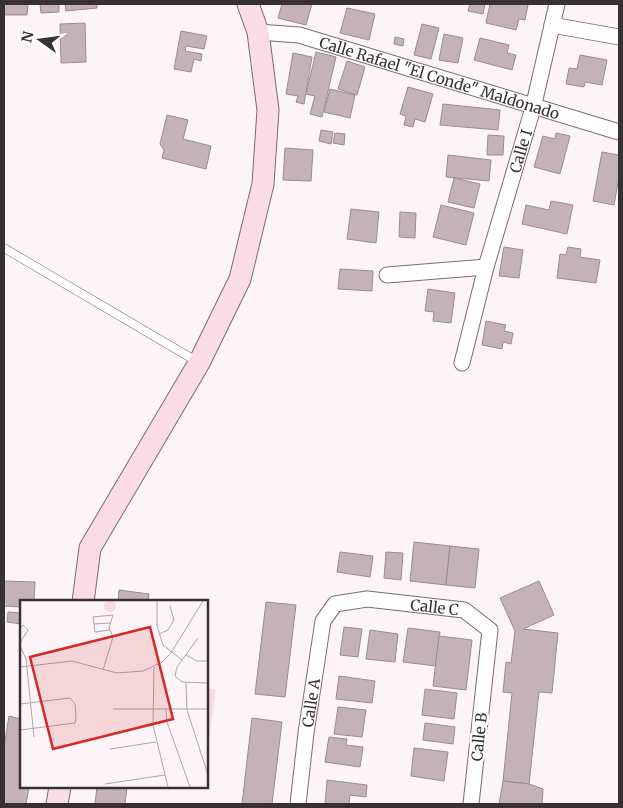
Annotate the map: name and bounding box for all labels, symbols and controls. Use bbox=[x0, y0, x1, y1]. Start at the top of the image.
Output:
north arrow bbox=[15, 15, 65, 65]
text: N bbox=[17, 29, 37, 44]
street label: Calle Rafael "El Conde" Maldonado bbox=[317, 32, 562, 123]
street label: Calle I bbox=[505, 127, 536, 175]
street label: Calle C bbox=[409, 594, 460, 619]
inset map bbox=[20, 600, 208, 788]
street label: Calle A bbox=[297, 677, 324, 729]
street label: Calle B bbox=[467, 712, 491, 762]

